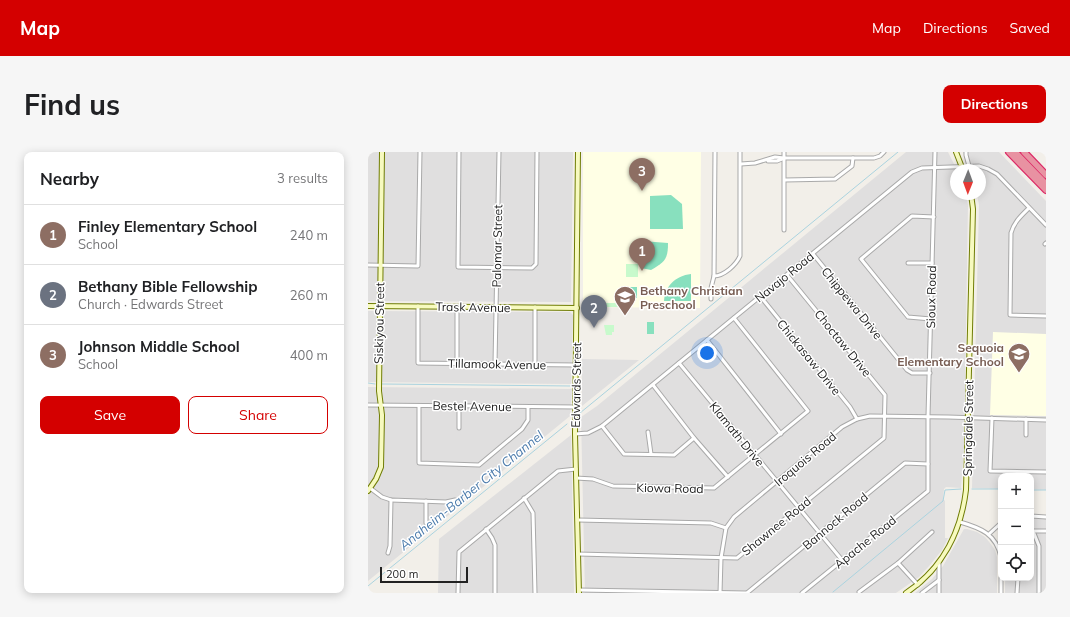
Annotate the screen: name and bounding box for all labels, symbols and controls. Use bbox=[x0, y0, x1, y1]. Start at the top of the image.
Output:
text: Map bbox=[20, 16, 60, 40]
text: Map bbox=[872, 19, 901, 37]
text: Directions bbox=[923, 19, 988, 37]
text: Saved bbox=[1010, 19, 1050, 37]
button: Directions bbox=[943, 85, 1046, 123]
text: Find us bbox=[24, 87, 120, 122]
pin: 3 bbox=[629, 158, 655, 191]
north arrow bbox=[950, 164, 986, 200]
text: Nearby bbox=[40, 168, 99, 189]
text: 3 results bbox=[277, 170, 328, 186]
street label: Palomar Street bbox=[489, 204, 505, 288]
text: Finley Elementary School bbox=[78, 217, 257, 236]
text: 1 bbox=[49, 227, 57, 243]
text: 240 m bbox=[290, 227, 328, 243]
text: School bbox=[78, 236, 118, 252]
pin: 1 bbox=[629, 238, 655, 271]
street label: Navajo Road bbox=[751, 249, 817, 305]
street label: Chippewa Drive bbox=[818, 264, 886, 342]
street label: Sioux Road bbox=[923, 265, 939, 329]
text: Bethany Bible Fellowship bbox=[78, 277, 258, 296]
street label: Siskiyou Street bbox=[371, 282, 387, 364]
place label: Bethany Christian Preschool bbox=[640, 283, 743, 312]
school or university icon: Bethany Christian Preschool bbox=[612, 284, 638, 317]
text: 2 bbox=[49, 287, 57, 303]
text: 260 m bbox=[290, 287, 328, 303]
pin: 2 bbox=[581, 295, 607, 328]
text: Church · Edwards Street bbox=[78, 296, 223, 312]
street label: Trask Avenue bbox=[435, 299, 511, 315]
street label: Choctaw Drive bbox=[811, 306, 875, 380]
street label: Chickasaw Drive bbox=[774, 316, 844, 398]
text: Johnson Middle School bbox=[78, 337, 240, 356]
place label: Sequoia Elementary School bbox=[897, 340, 1004, 369]
school or university icon: Sequoia Elementary School bbox=[1006, 341, 1032, 374]
street label: Edwards Street bbox=[568, 342, 584, 428]
your location bbox=[697, 343, 717, 363]
text: 3 bbox=[49, 347, 57, 363]
text: 400 m bbox=[290, 347, 328, 363]
text: School bbox=[78, 356, 118, 372]
street label: Tillamook Avenue bbox=[448, 356, 546, 372]
street label: Springdale Street bbox=[960, 380, 976, 476]
button: Save bbox=[40, 396, 180, 434]
button: Share bbox=[188, 396, 328, 434]
street label: Bestel Avenue bbox=[432, 398, 512, 414]
street label: Klamath Drive bbox=[706, 399, 768, 469]
water label: Anaheim-Barber City Channel bbox=[395, 426, 547, 554]
street label: Iroquois Road bbox=[771, 429, 839, 489]
map controls bbox=[998, 473, 1034, 581]
button: + bbox=[998, 473, 1034, 509]
street label: Kiowa Road bbox=[636, 480, 704, 496]
street label: Bannock Road bbox=[799, 489, 871, 553]
street label: Shawnee Road bbox=[738, 494, 814, 558]
button: − bbox=[998, 509, 1034, 545]
street label: Apache Road bbox=[831, 512, 899, 572]
button: locate bbox=[998, 545, 1034, 581]
scale bar bbox=[380, 565, 468, 584]
text: 200 m bbox=[386, 567, 418, 581]

